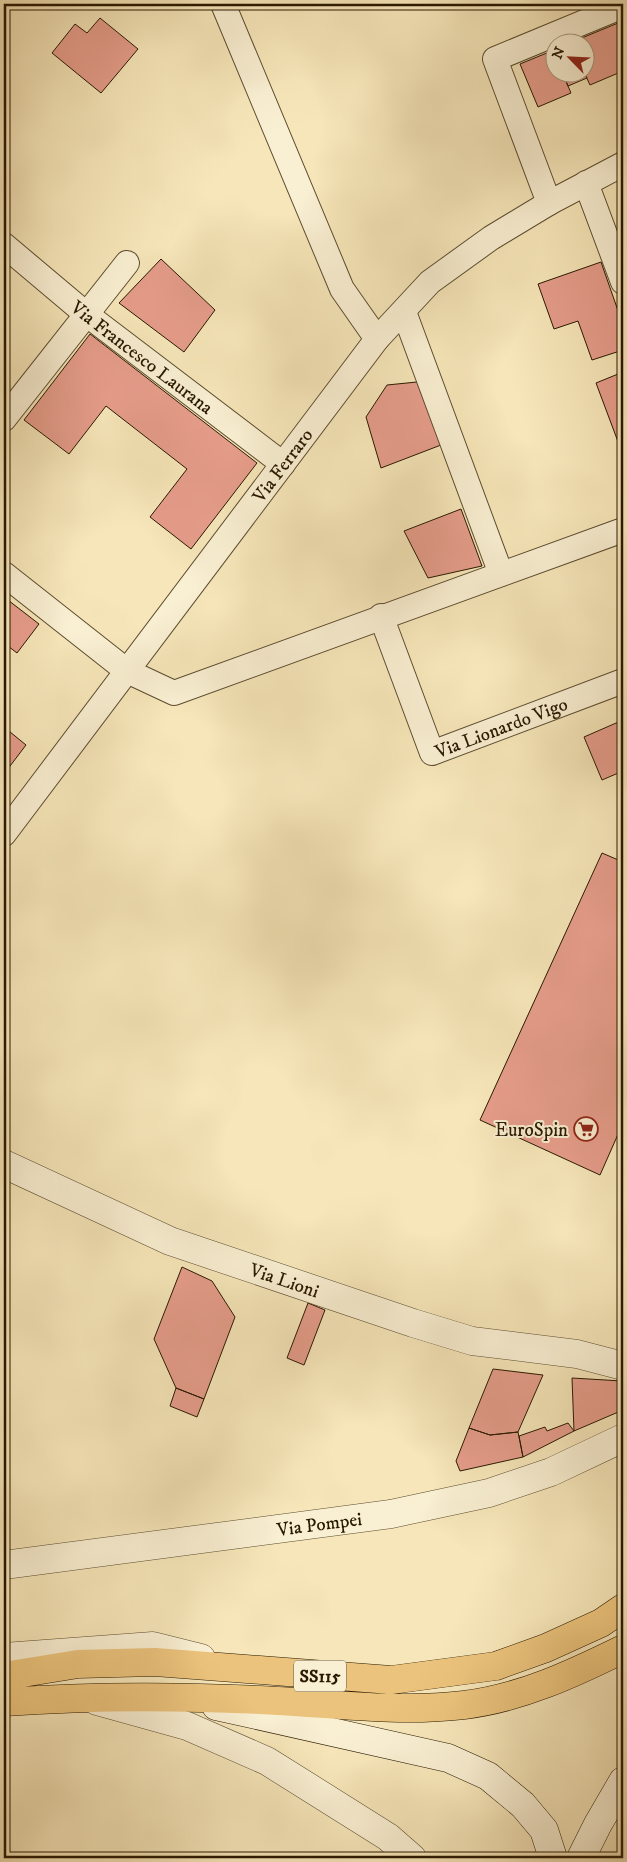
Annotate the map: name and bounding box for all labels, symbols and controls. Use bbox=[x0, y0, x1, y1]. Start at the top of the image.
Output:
north arrow bbox=[544, 32, 594, 82]
text: N bbox=[548, 44, 570, 62]
street label: Via Francesco Laurana bbox=[65, 296, 217, 420]
street label: Via Ferraro bbox=[247, 424, 318, 508]
street label: Via Lionardo Vigo bbox=[431, 693, 571, 764]
supermarket icon: EuroSpin bbox=[573, 1116, 599, 1142]
place label: EuroSpin bbox=[495, 1119, 568, 1142]
street label: Via Lioni bbox=[246, 1258, 322, 1303]
street label: Via Pompei bbox=[275, 1508, 363, 1542]
road number: SS115 bbox=[294, 1660, 346, 1692]

